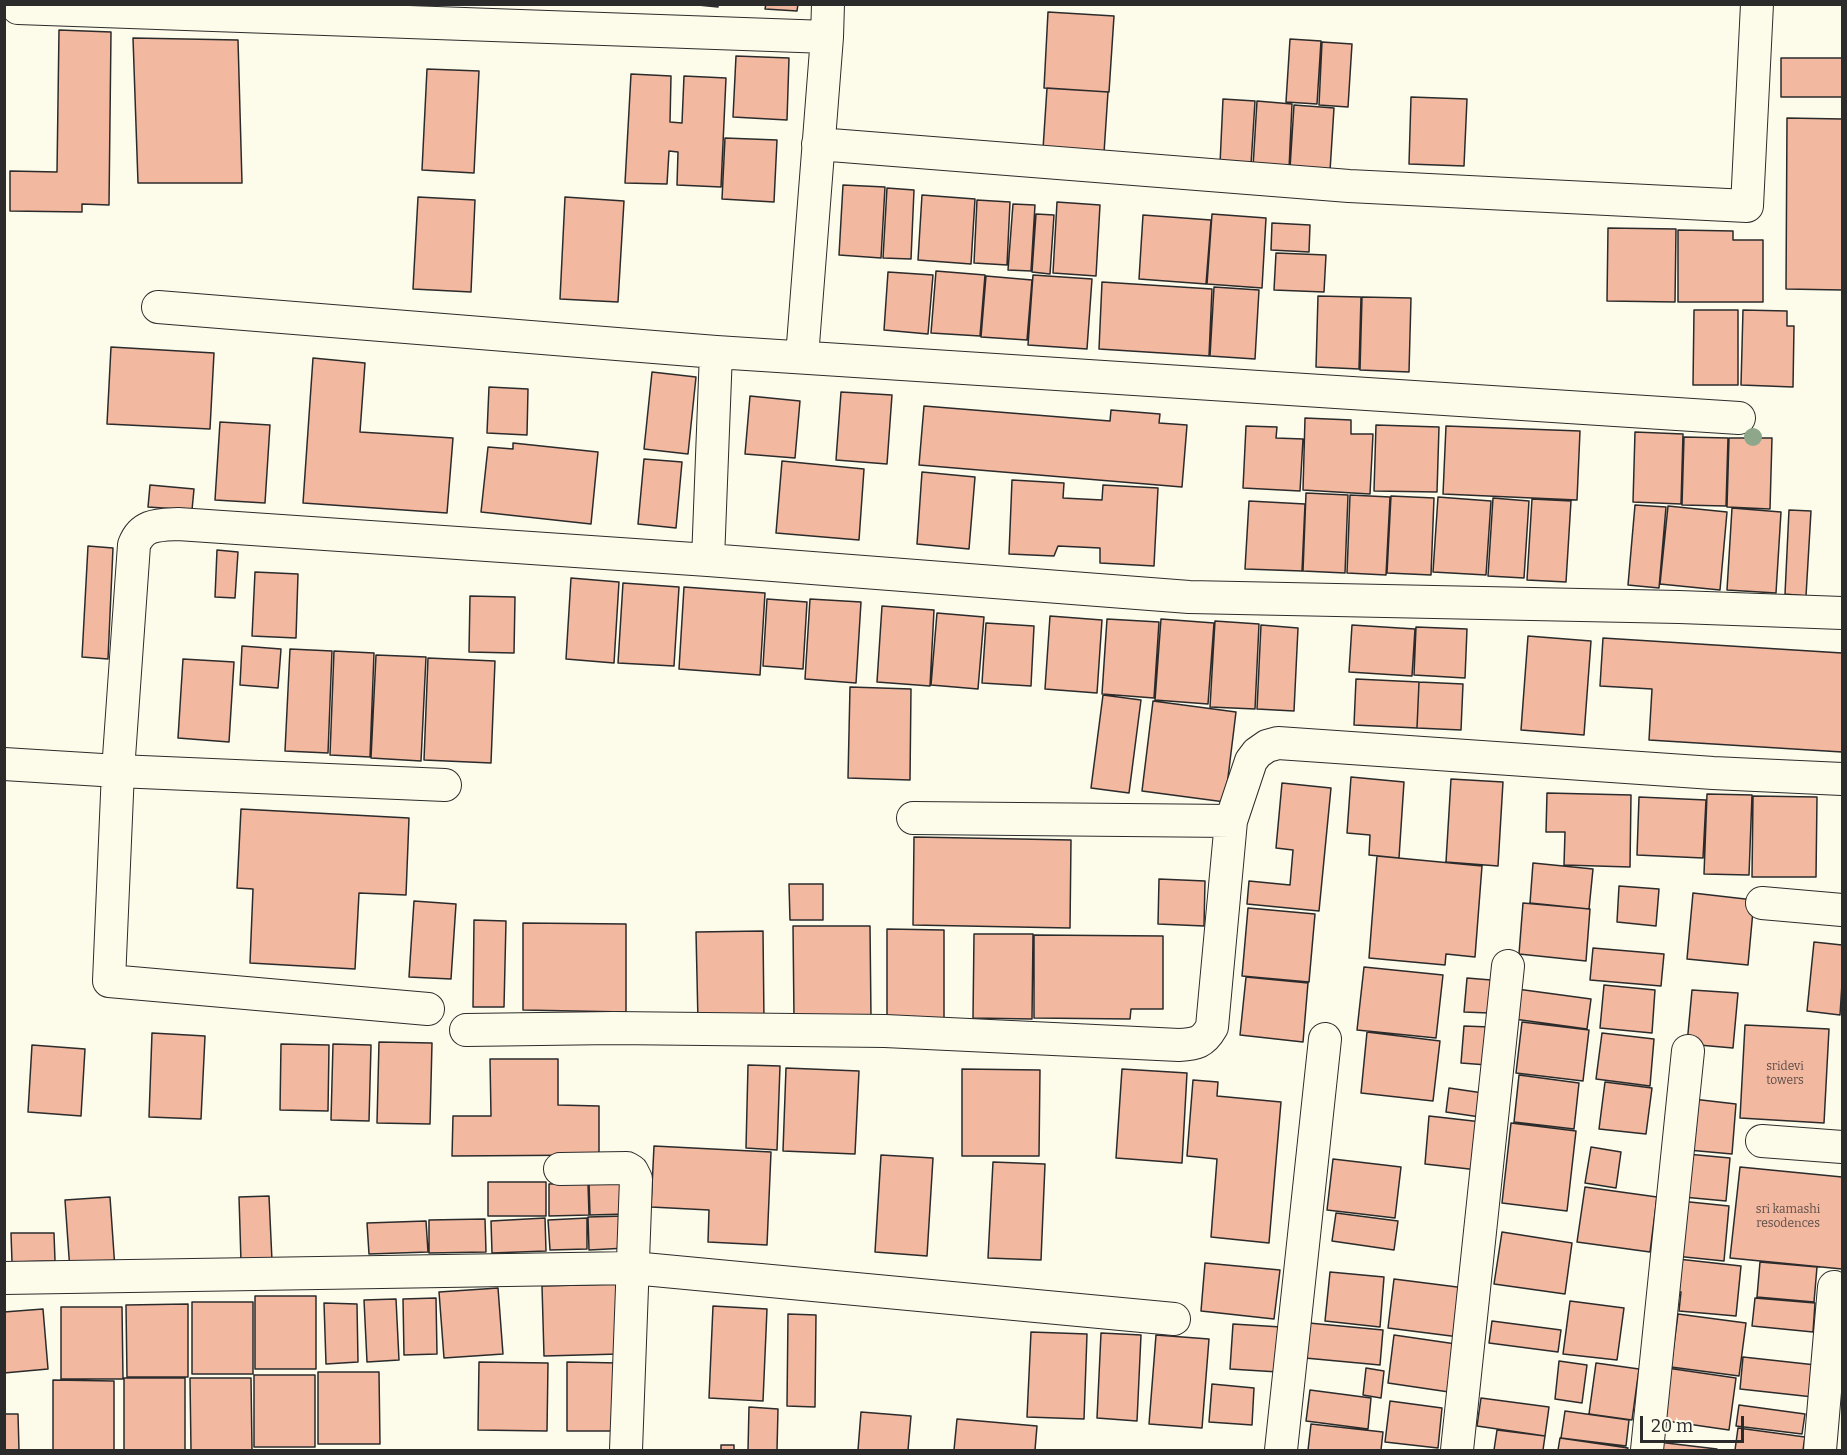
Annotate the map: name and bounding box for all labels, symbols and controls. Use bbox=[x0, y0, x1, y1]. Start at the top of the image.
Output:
house number: sridevi towers bbox=[1766, 1060, 1804, 1088]
house number: sri kamashi resodences bbox=[1756, 1203, 1820, 1231]
scale bar bbox=[1643, 1404, 1746, 1442]
text: 20 m bbox=[1651, 1415, 1693, 1437]

